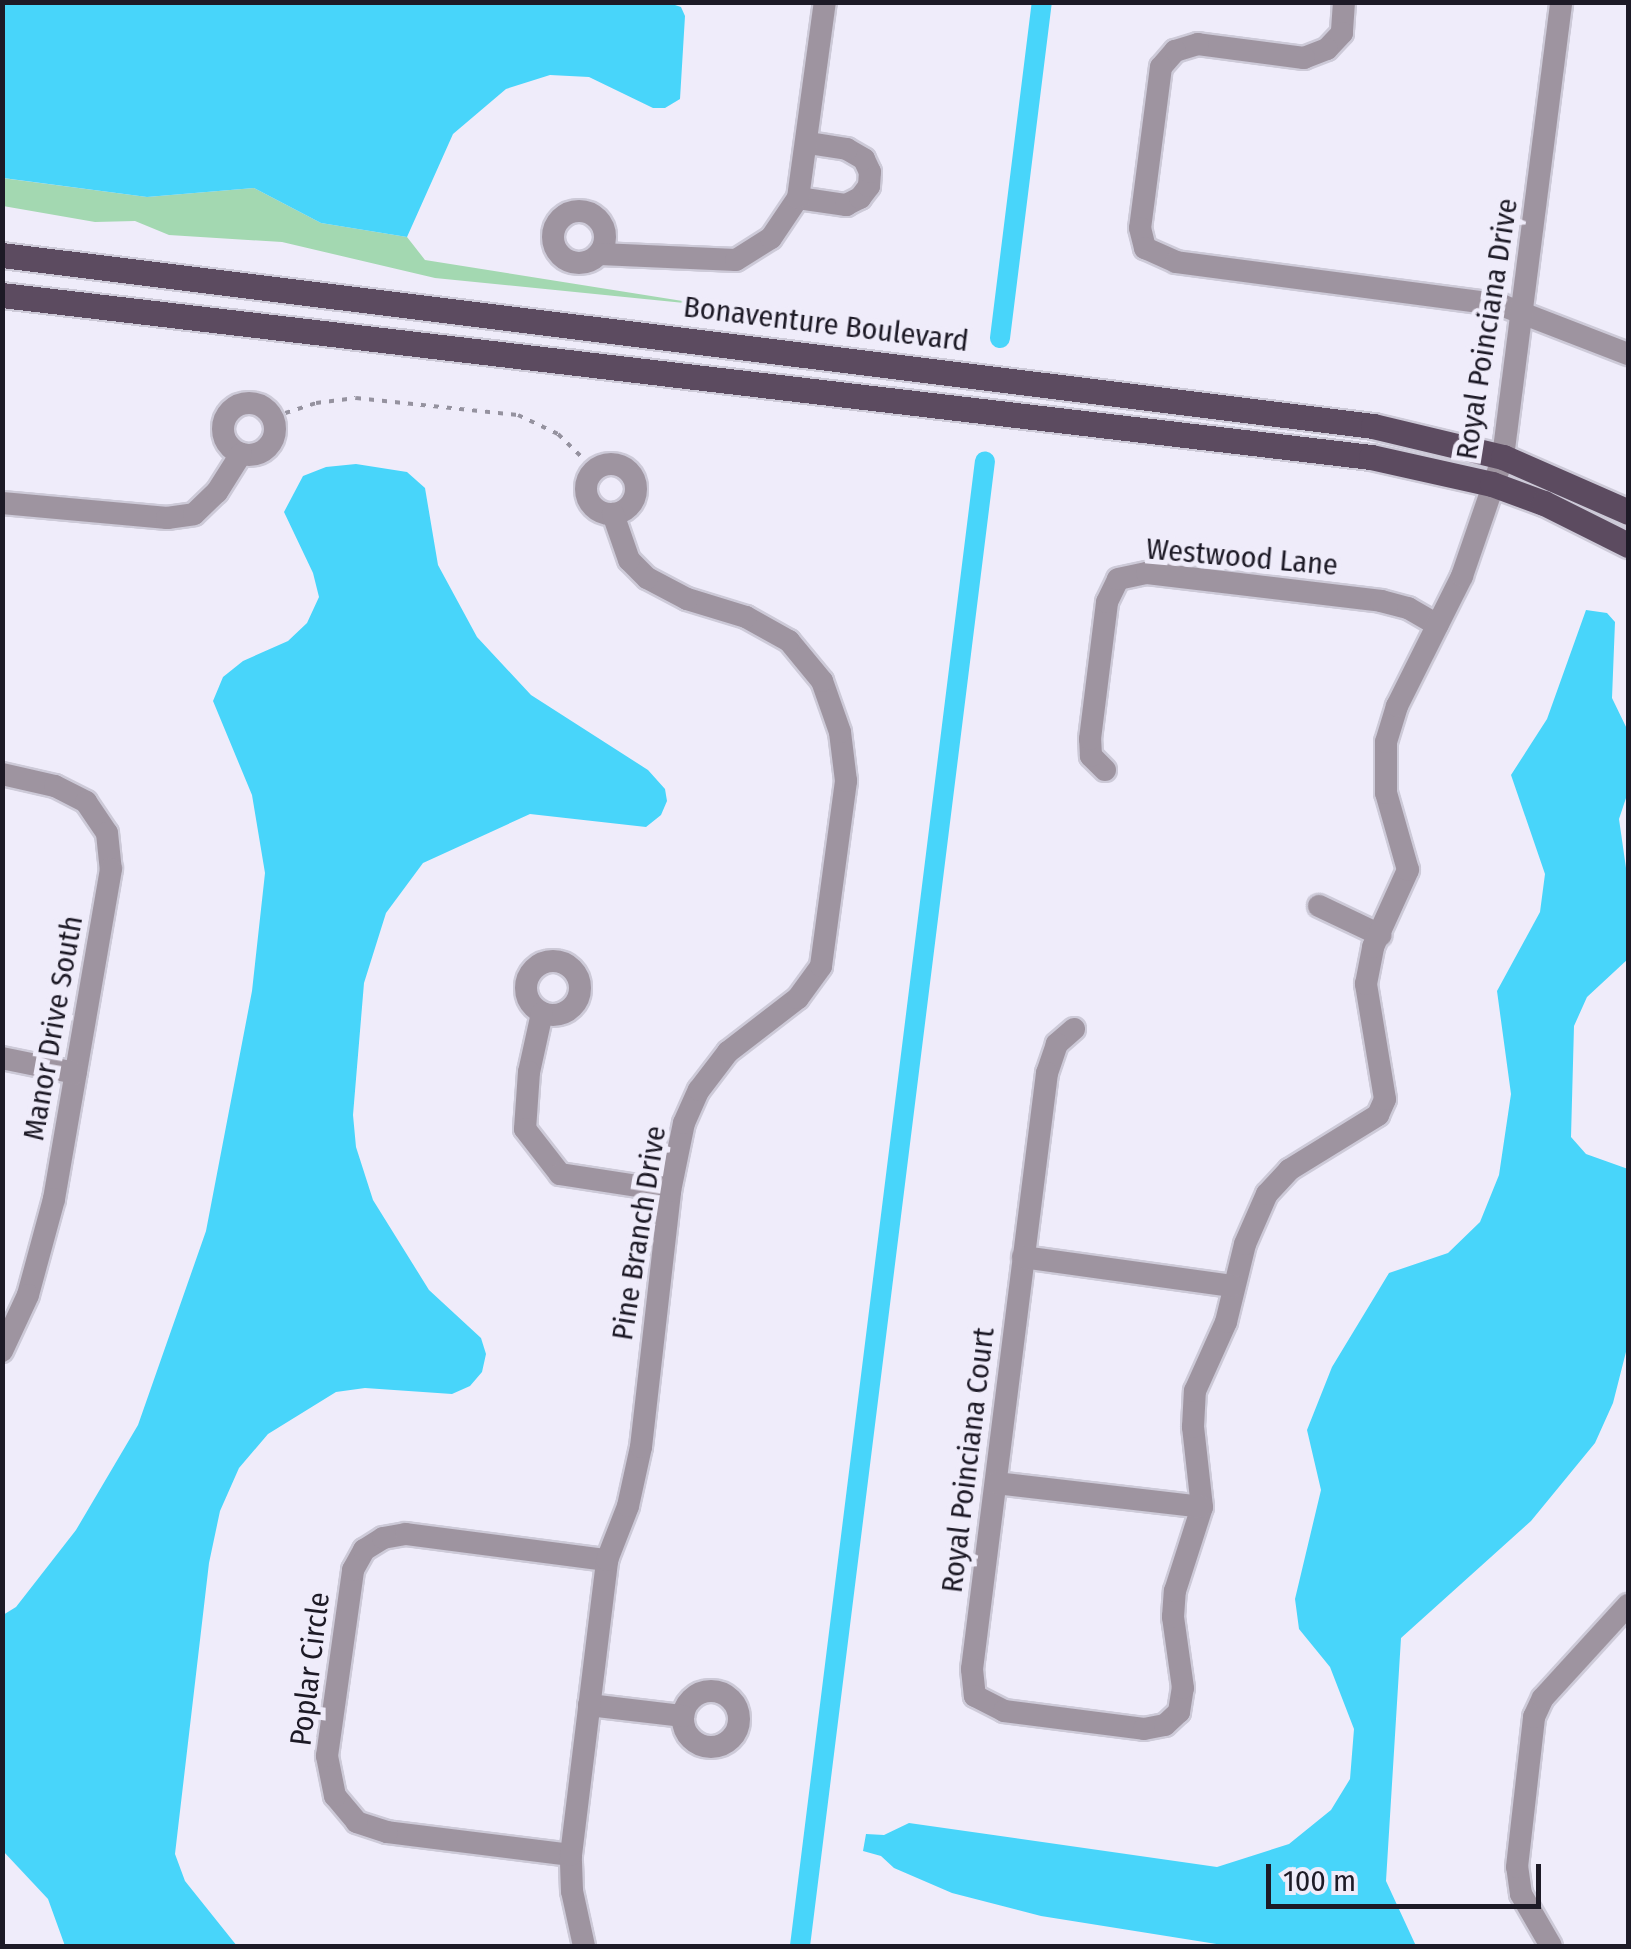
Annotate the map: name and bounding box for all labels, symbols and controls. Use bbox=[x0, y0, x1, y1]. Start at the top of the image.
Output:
street label: Royal Poinciana Drive bbox=[1449, 196, 1525, 462]
street label: Bonaventure Boulevard bbox=[681, 289, 971, 359]
street label: Westwood Lane bbox=[1145, 531, 1339, 583]
street label: Manor Drive South bbox=[16, 913, 90, 1143]
street label: Pine Branch Drive bbox=[604, 1123, 674, 1343]
street label: Royal Poinciana Court bbox=[934, 1325, 1002, 1595]
street label: Poplar Circle bbox=[283, 1590, 337, 1748]
scale bar bbox=[1271, 1844, 1546, 1906]
text: 100 m bbox=[1283, 1863, 1356, 1899]

